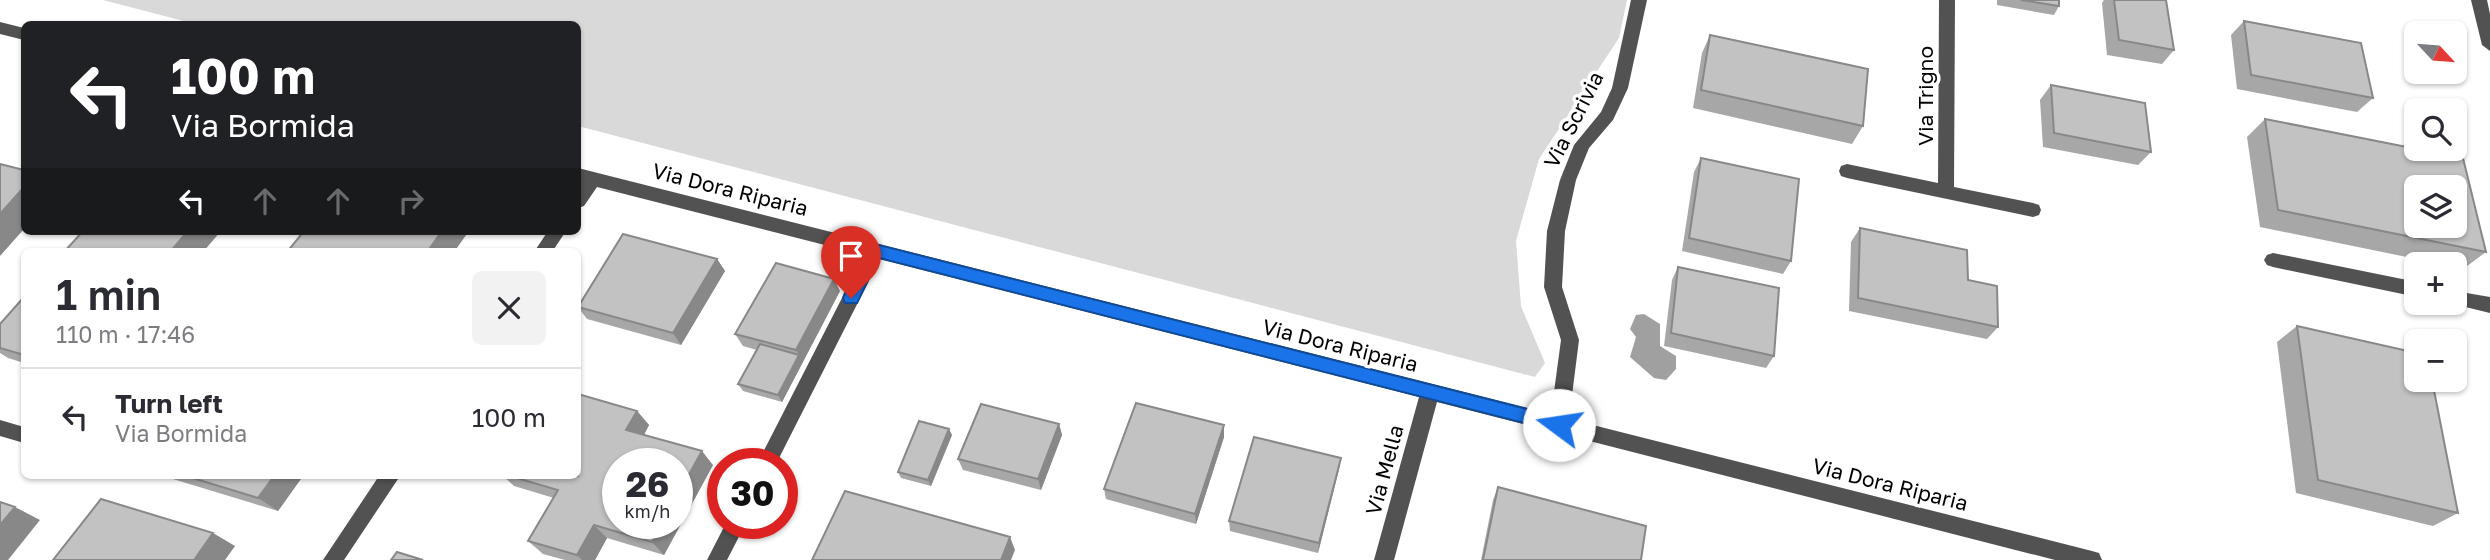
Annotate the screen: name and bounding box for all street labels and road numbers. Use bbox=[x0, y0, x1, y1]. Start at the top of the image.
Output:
street label: Via Trigno bbox=[1912, 46, 1938, 146]
street label: Via Scrivia bbox=[1538, 67, 1608, 172]
street label: Via Dora Riparia bbox=[650, 157, 811, 221]
street label: Via Dora Riparia bbox=[1260, 313, 1421, 377]
street label: Via Mella bbox=[1360, 422, 1409, 518]
street label: Via Dora Riparia bbox=[1810, 452, 1971, 516]

